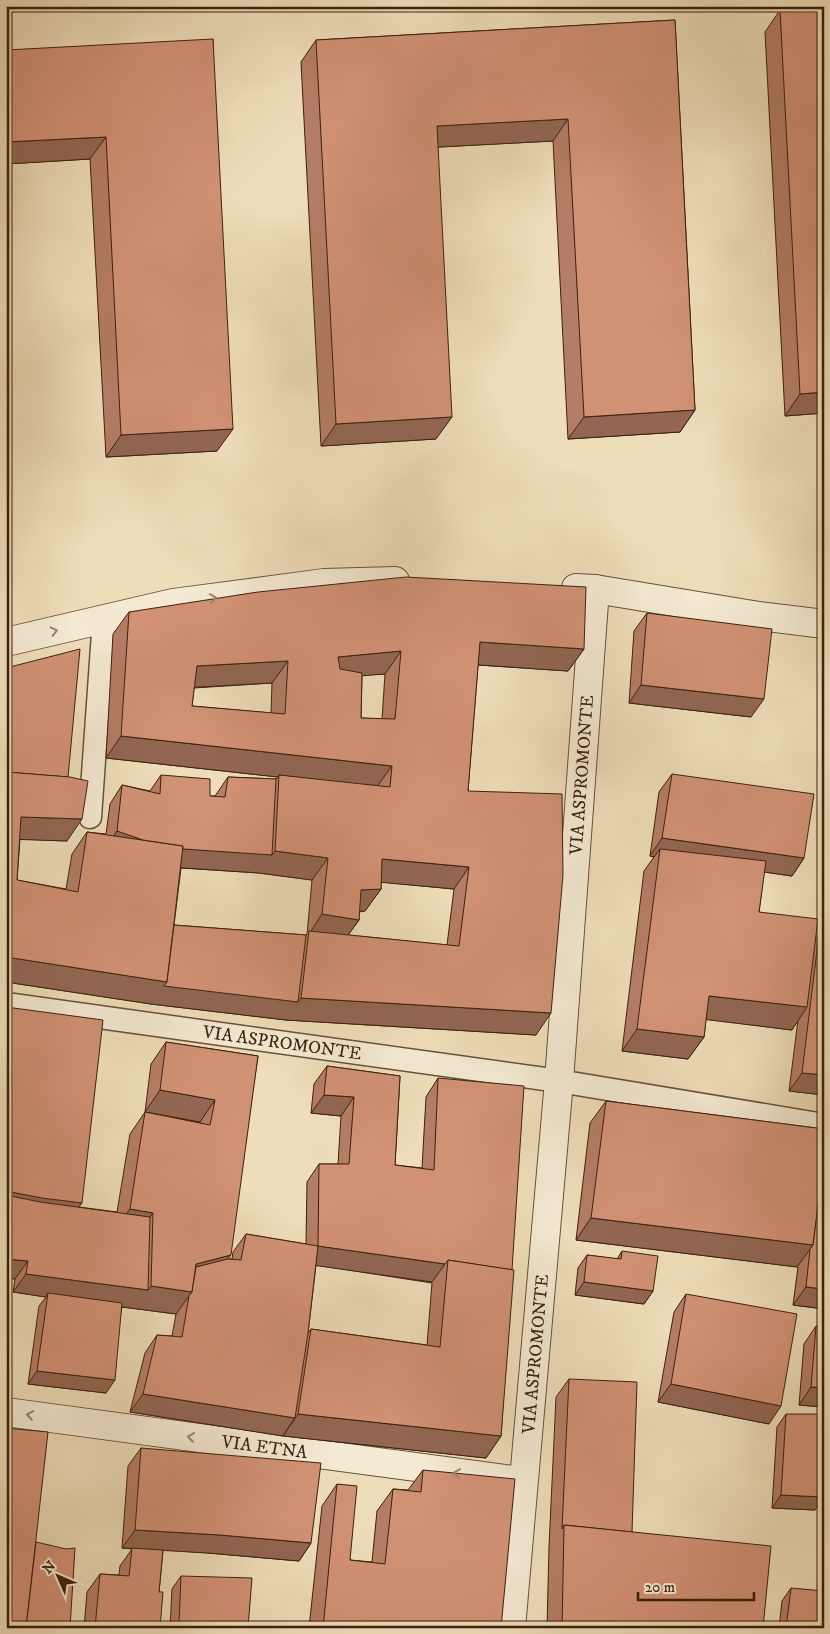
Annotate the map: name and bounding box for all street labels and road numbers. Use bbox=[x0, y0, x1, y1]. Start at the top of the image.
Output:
street label: VIA ASPROMONTE bbox=[566, 694, 599, 857]
street label: VIA ASPROMONTE bbox=[200, 1021, 363, 1065]
street label: VIA ASPROMONTE bbox=[518, 1273, 554, 1436]
street label: VIA ETNA bbox=[219, 1431, 309, 1464]

